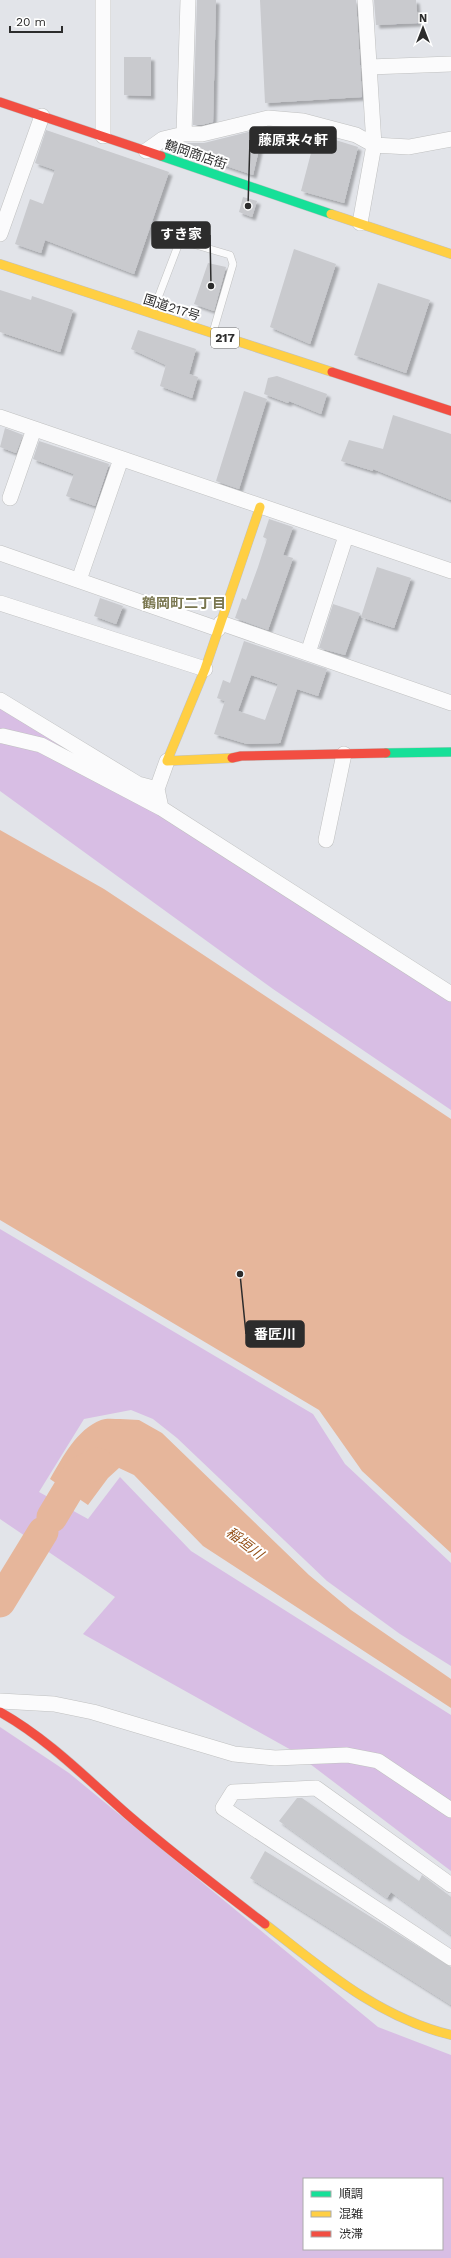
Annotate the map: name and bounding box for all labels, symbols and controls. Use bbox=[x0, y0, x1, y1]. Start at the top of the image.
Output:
scale bar bbox=[10, 8, 62, 34]
north arrow bbox=[403, 8, 443, 48]
text: N bbox=[419, 12, 427, 25]
text: 20 m bbox=[16, 15, 46, 29]
callout: 藤原来々軒 bbox=[250, 127, 336, 153]
text: 藤原来々軒 bbox=[258, 132, 328, 148]
street label: 鶴岡商店街 bbox=[163, 137, 229, 172]
callout: すき家 bbox=[152, 222, 210, 248]
text: すき家 bbox=[160, 226, 202, 242]
street label: 国道217号 bbox=[141, 291, 202, 324]
road number: 217 bbox=[211, 328, 239, 348]
district label: 鶴岡町二丁目 bbox=[142, 595, 226, 611]
callout: 番匠川 bbox=[246, 1321, 304, 1347]
text: 番匠川 bbox=[254, 1326, 296, 1342]
water label: 稲垣川 bbox=[224, 1524, 268, 1563]
legend bbox=[303, 2178, 443, 2250]
text: 順調 bbox=[339, 2187, 363, 2201]
text: 混雑 bbox=[339, 2207, 363, 2221]
text: 渋滞 bbox=[339, 2227, 363, 2241]

